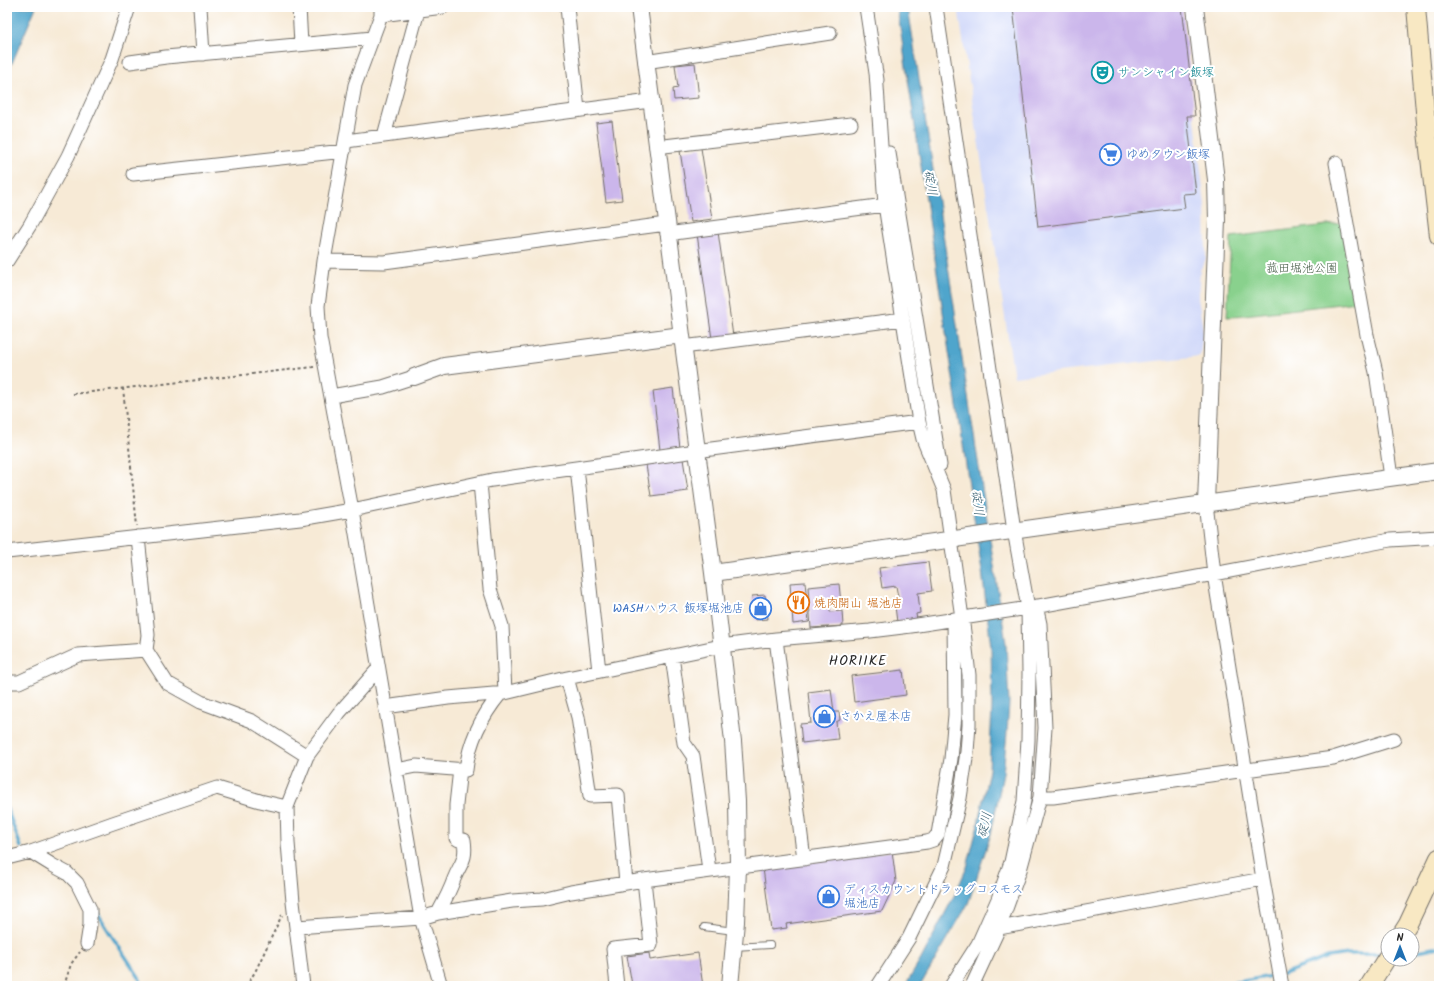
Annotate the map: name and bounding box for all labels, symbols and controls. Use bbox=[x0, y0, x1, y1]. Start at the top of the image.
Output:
theatre icon: サンシャイン飯塚 bbox=[1089, 59, 1115, 85]
place label: サンシャイン飯塚 bbox=[1118, 63, 1214, 82]
supermarket icon: ゆめタウン飯塚 bbox=[1098, 141, 1124, 167]
place label: ゆめタウン飯塚 bbox=[1126, 145, 1210, 164]
water label: 碇川 bbox=[918, 169, 942, 197]
park label: 菰田堀池公園 bbox=[1266, 259, 1338, 278]
water label: 碇川 bbox=[965, 489, 989, 517]
restaurant icon: 焼肉開山 堀池店 bbox=[786, 590, 812, 616]
place label: 焼肉開山 堀池店 bbox=[814, 594, 903, 613]
shop icon: WASHハウス 飯塚堀池店 bbox=[747, 595, 773, 621]
place label: WASHハウス 飯塚堀池店 bbox=[613, 599, 744, 618]
district label: HORIIKE bbox=[829, 650, 887, 672]
shop icon: さかえ屋本店 bbox=[812, 703, 838, 729]
place label: さかえ屋本店 bbox=[840, 707, 912, 726]
water label: 碇川 bbox=[972, 810, 998, 840]
place label: ディスカウントドラッグコスモス 堀池店 bbox=[844, 880, 1023, 913]
shop icon: ディスカウントドラッグコスモス 堀池店 bbox=[815, 883, 841, 909]
north arrow bbox=[1380, 927, 1420, 967]
text: N bbox=[1397, 929, 1404, 947]

